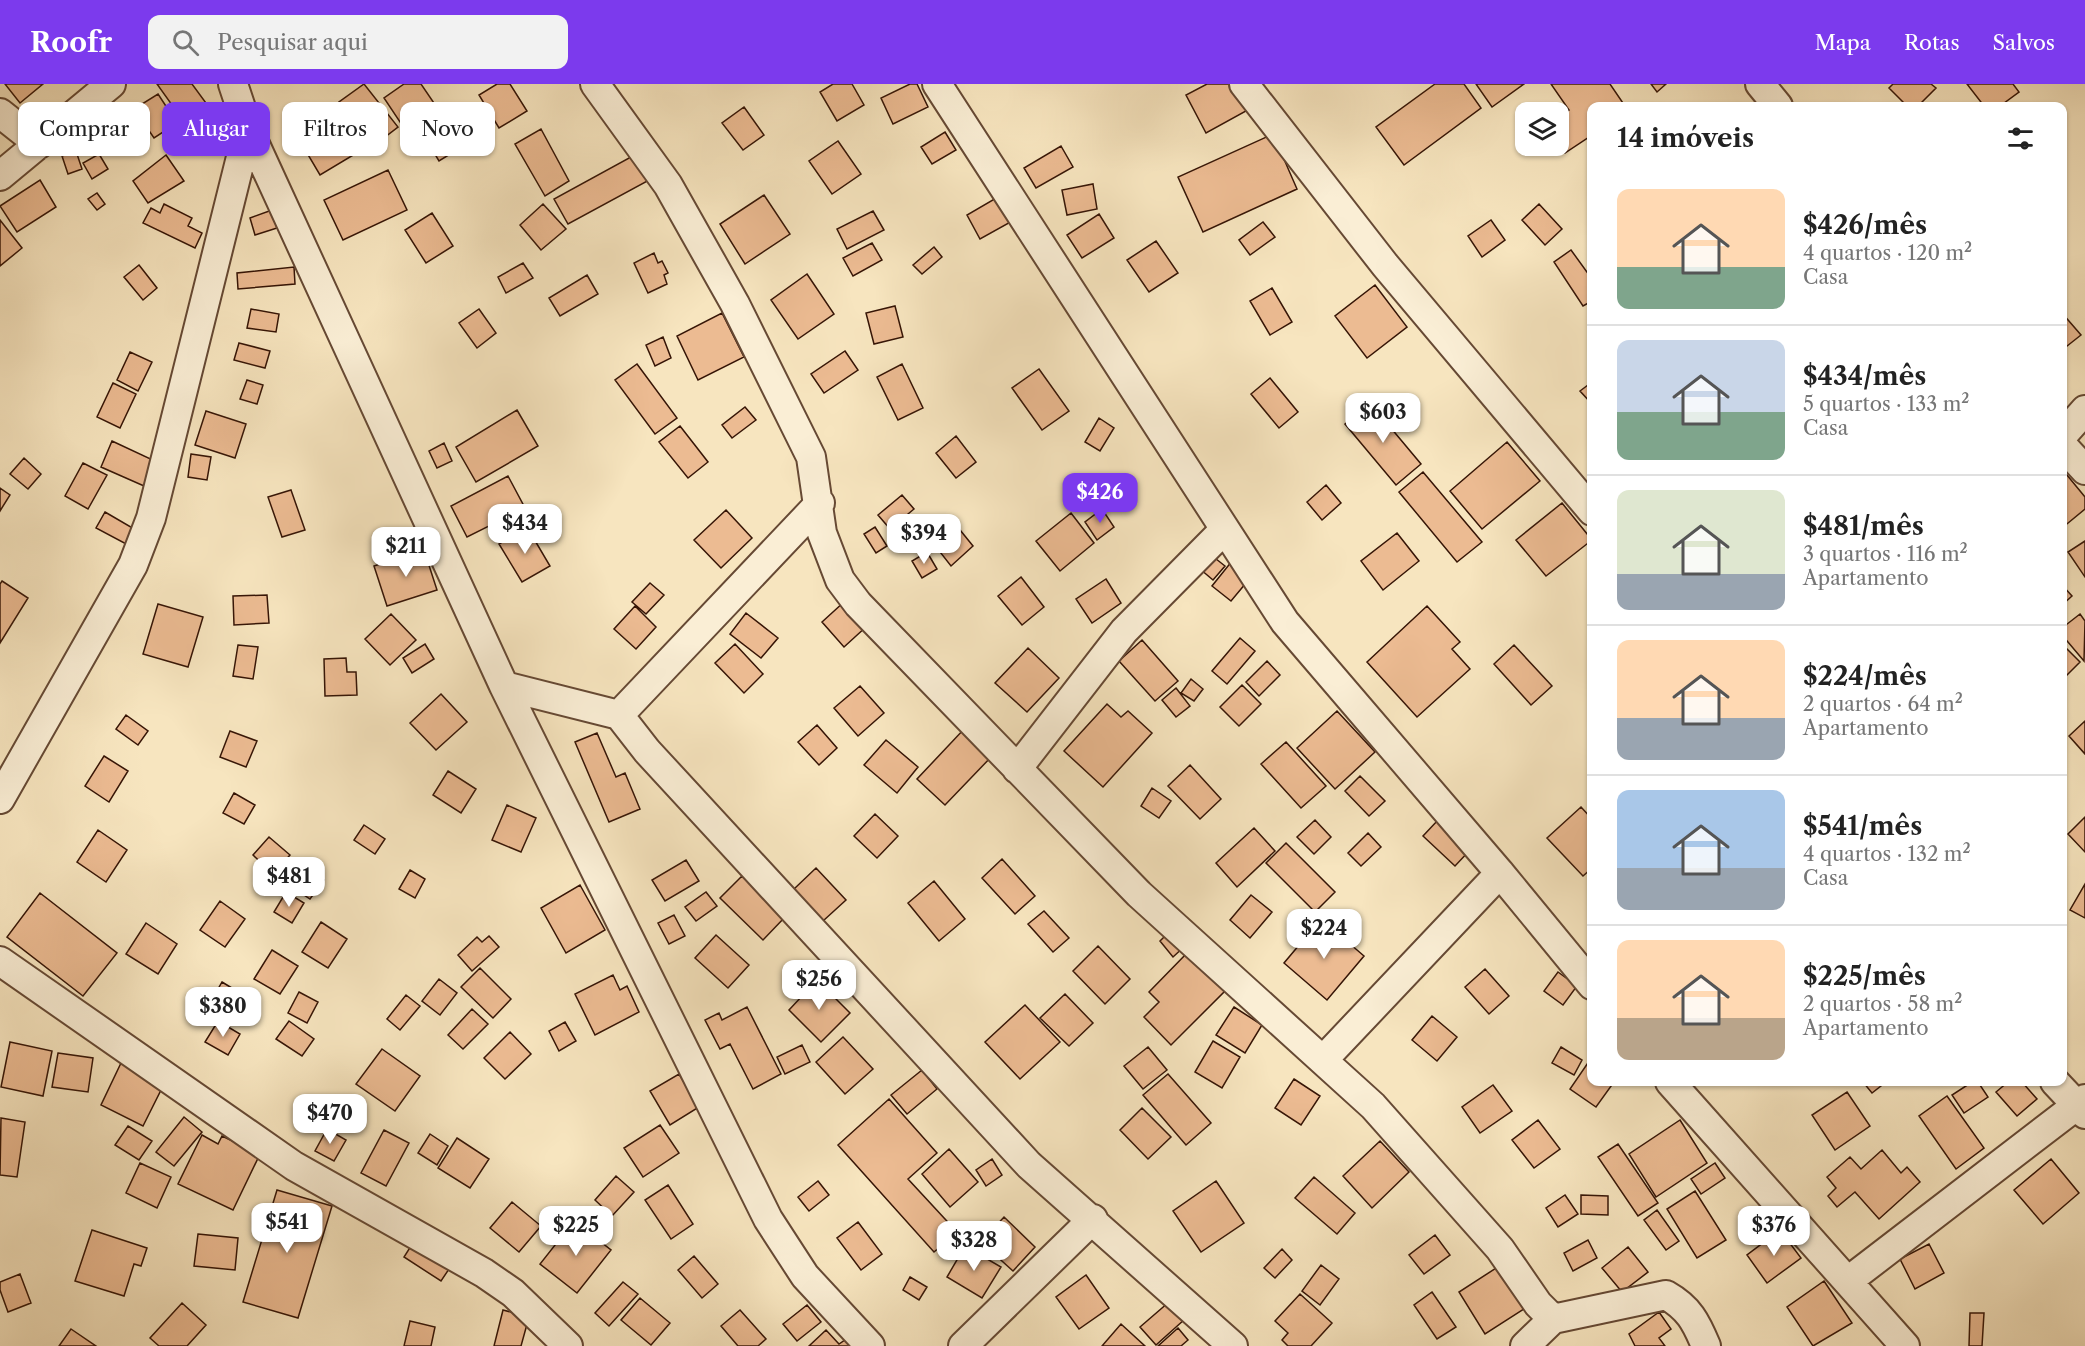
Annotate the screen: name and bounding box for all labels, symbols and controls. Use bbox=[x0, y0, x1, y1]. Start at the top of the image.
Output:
search box bbox=[148, 15, 568, 69]
text: Roofr bbox=[30, 25, 112, 59]
icon: search bbox=[169, 26, 202, 59]
text: Pesquisar aqui bbox=[217, 29, 368, 56]
text: Mapa bbox=[1815, 30, 1871, 55]
text: Rotas bbox=[1904, 30, 1960, 55]
text: Salvos bbox=[1993, 30, 2055, 55]
chip: Comprar bbox=[18, 102, 150, 156]
chip: Alugar bbox=[162, 102, 270, 156]
chip: Filtros bbox=[282, 102, 388, 156]
chip: Novo bbox=[400, 102, 495, 156]
map controls bbox=[1515, 102, 1569, 156]
button: layers bbox=[1515, 102, 1569, 156]
text: 14 imóveis bbox=[1617, 122, 1754, 154]
icon: filters bbox=[2004, 122, 2037, 155]
text: $426/mês bbox=[1803, 209, 1927, 241]
icon: home bbox=[1665, 213, 1737, 285]
text: 4 quartos · 120 m² bbox=[1803, 241, 1972, 265]
text: Casa bbox=[1803, 265, 1848, 289]
text: $434/mês bbox=[1803, 360, 1926, 392]
icon: home bbox=[1665, 364, 1737, 436]
text: 5 quartos · 133 m² bbox=[1803, 392, 1969, 416]
pin: $603 bbox=[1347, 393, 1419, 444]
text: $603 bbox=[1359, 400, 1407, 424]
text: Casa bbox=[1803, 416, 1848, 440]
pin: $426 bbox=[1064, 473, 1136, 524]
text: $426 bbox=[1077, 480, 1123, 504]
pin: $434 bbox=[489, 504, 561, 555]
text: $481/mês bbox=[1803, 510, 1924, 542]
text: $434 bbox=[502, 511, 548, 535]
pin: $394 bbox=[888, 514, 960, 565]
icon: home bbox=[1665, 514, 1737, 586]
text: $394 bbox=[901, 521, 947, 545]
pin: $211 bbox=[370, 527, 442, 578]
text: $211 bbox=[386, 534, 427, 558]
text: 3 quartos · 116 m² bbox=[1803, 542, 1968, 566]
text: Apartamento bbox=[1803, 566, 1928, 590]
text: $224/mês bbox=[1803, 660, 1927, 692]
icon: home bbox=[1665, 664, 1737, 736]
text: 2 quartos · 64 m² bbox=[1803, 692, 1963, 716]
text: Apartamento bbox=[1803, 716, 1928, 740]
text: $541/mês bbox=[1803, 810, 1922, 842]
icon: home bbox=[1665, 814, 1737, 886]
text: 4 quartos · 132 m² bbox=[1803, 842, 1971, 866]
pin: $481 bbox=[253, 857, 325, 908]
text: $481 bbox=[267, 864, 311, 888]
text: Casa bbox=[1803, 866, 1848, 890]
pin: $224 bbox=[1288, 909, 1360, 960]
text: $224 bbox=[1301, 916, 1347, 940]
pin: $256 bbox=[783, 960, 855, 1011]
text: $225/mês bbox=[1803, 960, 1926, 992]
icon: home bbox=[1665, 964, 1737, 1036]
text: $256 bbox=[796, 967, 842, 991]
pin: $380 bbox=[187, 987, 259, 1038]
text: 2 quartos · 58 m² bbox=[1803, 992, 1962, 1016]
text: $380 bbox=[199, 994, 247, 1018]
text: Apartamento bbox=[1803, 1016, 1928, 1040]
pin: $470 bbox=[294, 1094, 366, 1145]
text: $470 bbox=[307, 1101, 353, 1125]
pin: $541 bbox=[251, 1203, 323, 1254]
pin: $225 bbox=[540, 1206, 612, 1257]
pin: $376 bbox=[1738, 1206, 1810, 1257]
text: $541 bbox=[265, 1210, 309, 1234]
text: $225 bbox=[553, 1213, 599, 1237]
text: $376 bbox=[1752, 1213, 1796, 1237]
pin: $328 bbox=[938, 1221, 1010, 1272]
text: $328 bbox=[951, 1228, 997, 1252]

